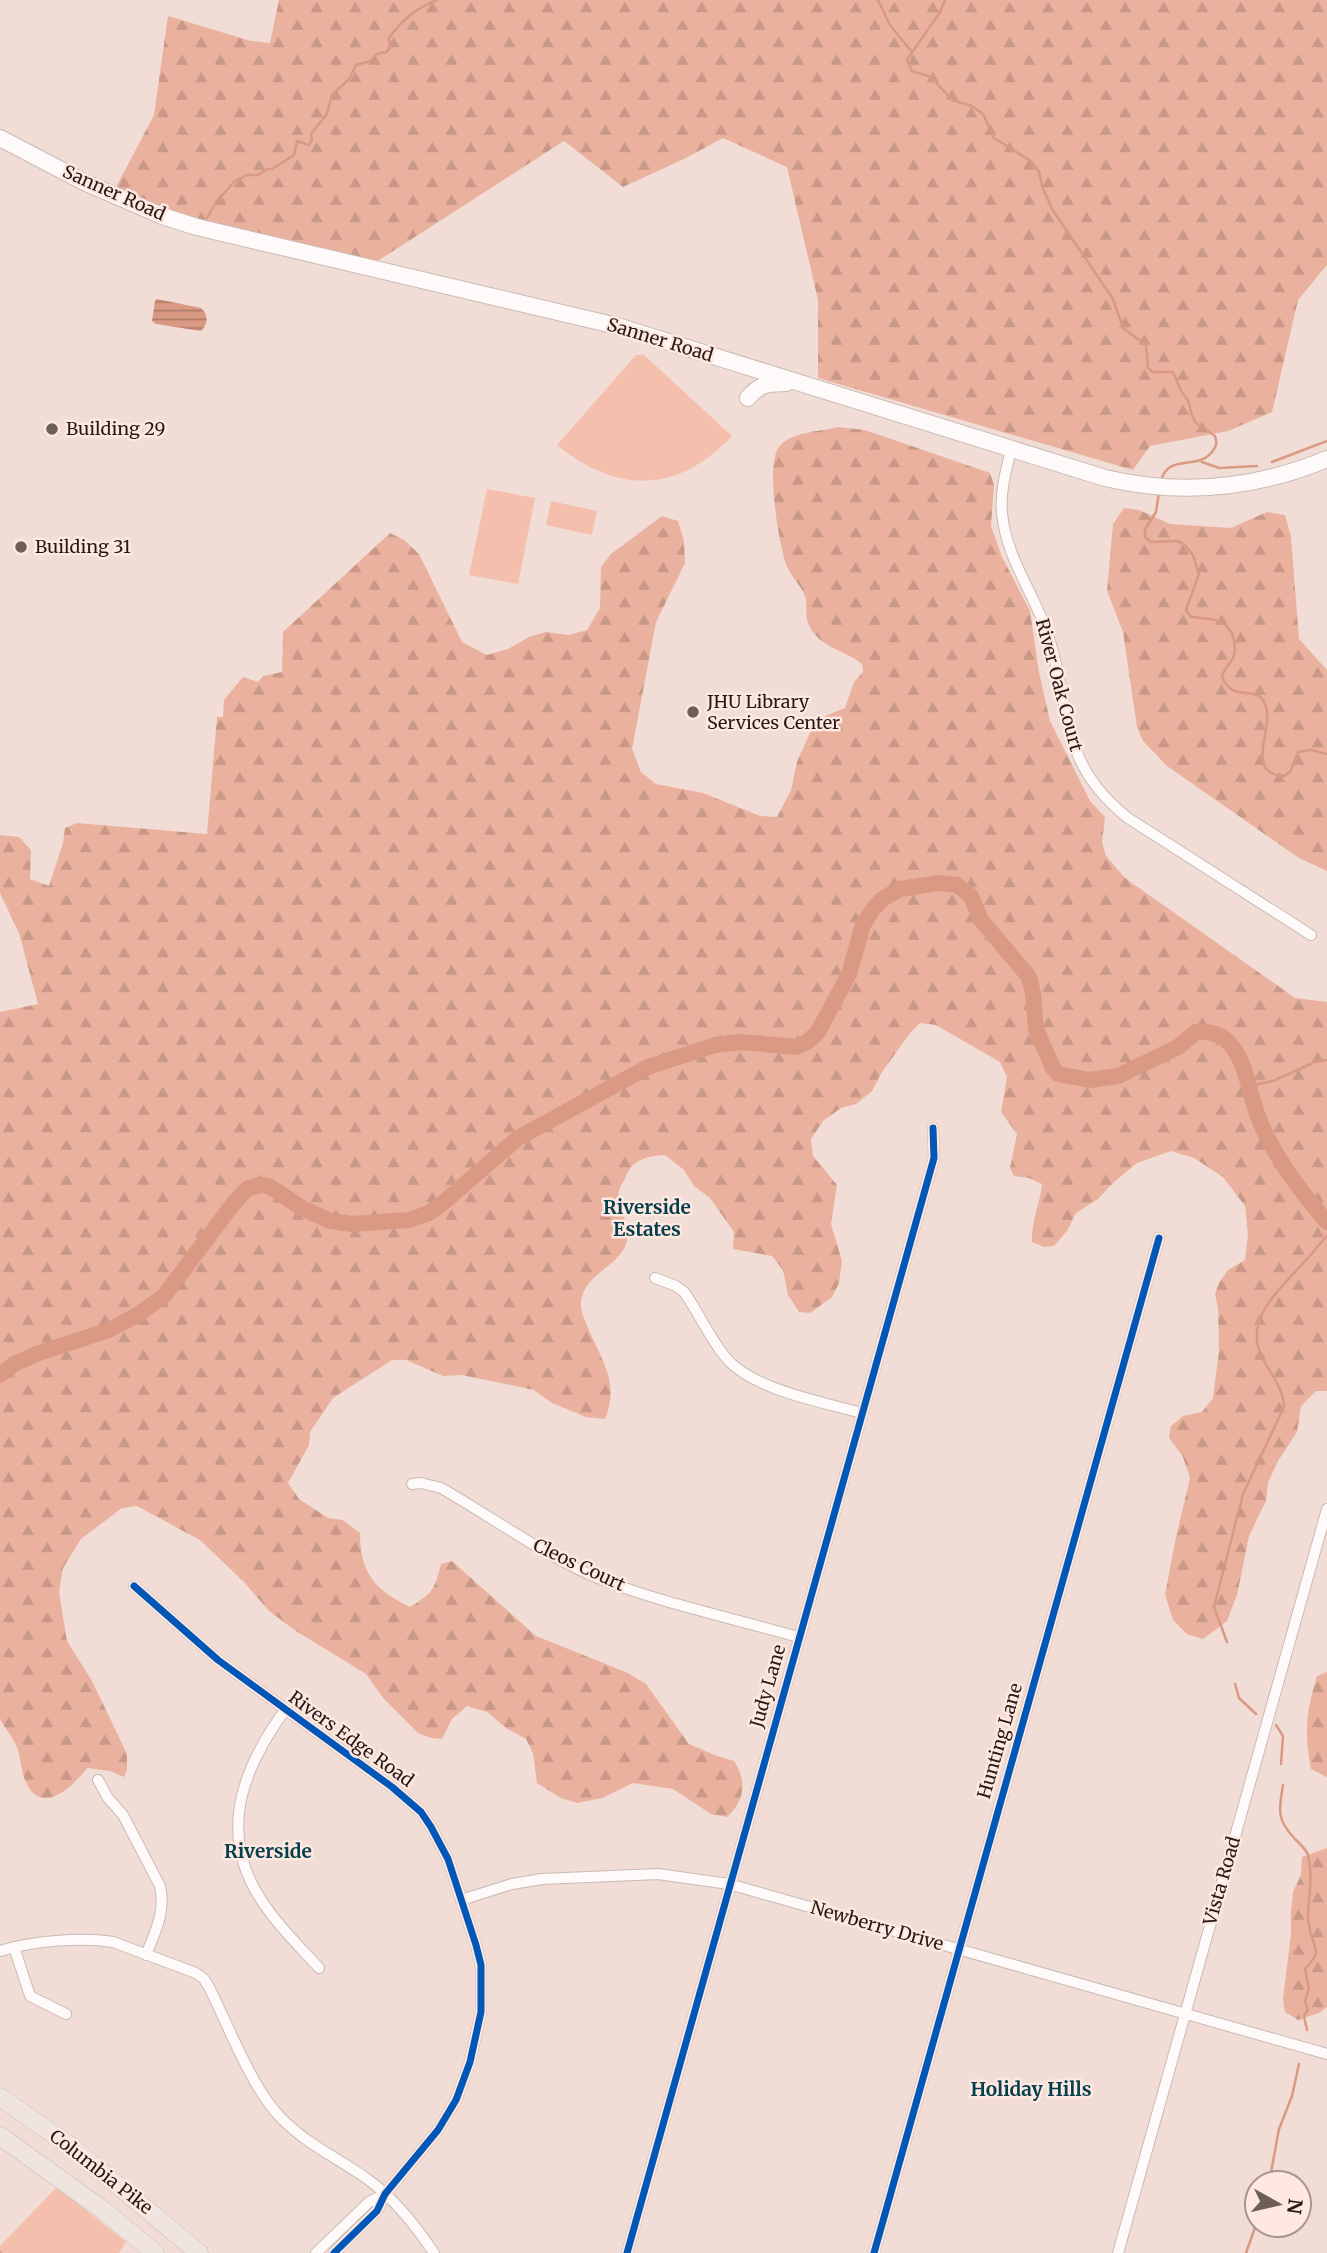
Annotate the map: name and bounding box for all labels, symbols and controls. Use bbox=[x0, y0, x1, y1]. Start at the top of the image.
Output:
street label: Sanner Road bbox=[59, 160, 169, 225]
street label: Sanner Road bbox=[604, 312, 716, 367]
place label: Building 29 bbox=[66, 417, 165, 440]
marker: Building 29 bbox=[44, 421, 60, 437]
place label: Building 31 bbox=[35, 535, 131, 558]
marker: Building 31 bbox=[13, 539, 29, 555]
street label: River Oak Court bbox=[1031, 616, 1088, 754]
place label: JHU Library Services Center bbox=[706, 690, 840, 734]
marker: JHU Library Services Center bbox=[685, 704, 701, 720]
district label: Riverside Estates bbox=[603, 1195, 691, 1241]
street label: Cleos Court bbox=[530, 1533, 629, 1596]
street label: Judy Lane bbox=[744, 1642, 790, 1731]
street label: Hunting Lane bbox=[972, 1680, 1027, 1801]
street label: Rivers Edge Road bbox=[284, 1685, 418, 1792]
street label: Vista Road bbox=[1198, 1834, 1245, 1929]
district label: Riverside bbox=[224, 1839, 312, 1863]
street label: Newberry Drive bbox=[808, 1896, 946, 1955]
district label: Holiday Hills bbox=[971, 2077, 1092, 2101]
street label: Columbia Pike bbox=[45, 2124, 157, 2219]
north arrow bbox=[1243, 2169, 1313, 2239]
text: N bbox=[1282, 2197, 1308, 2215]

